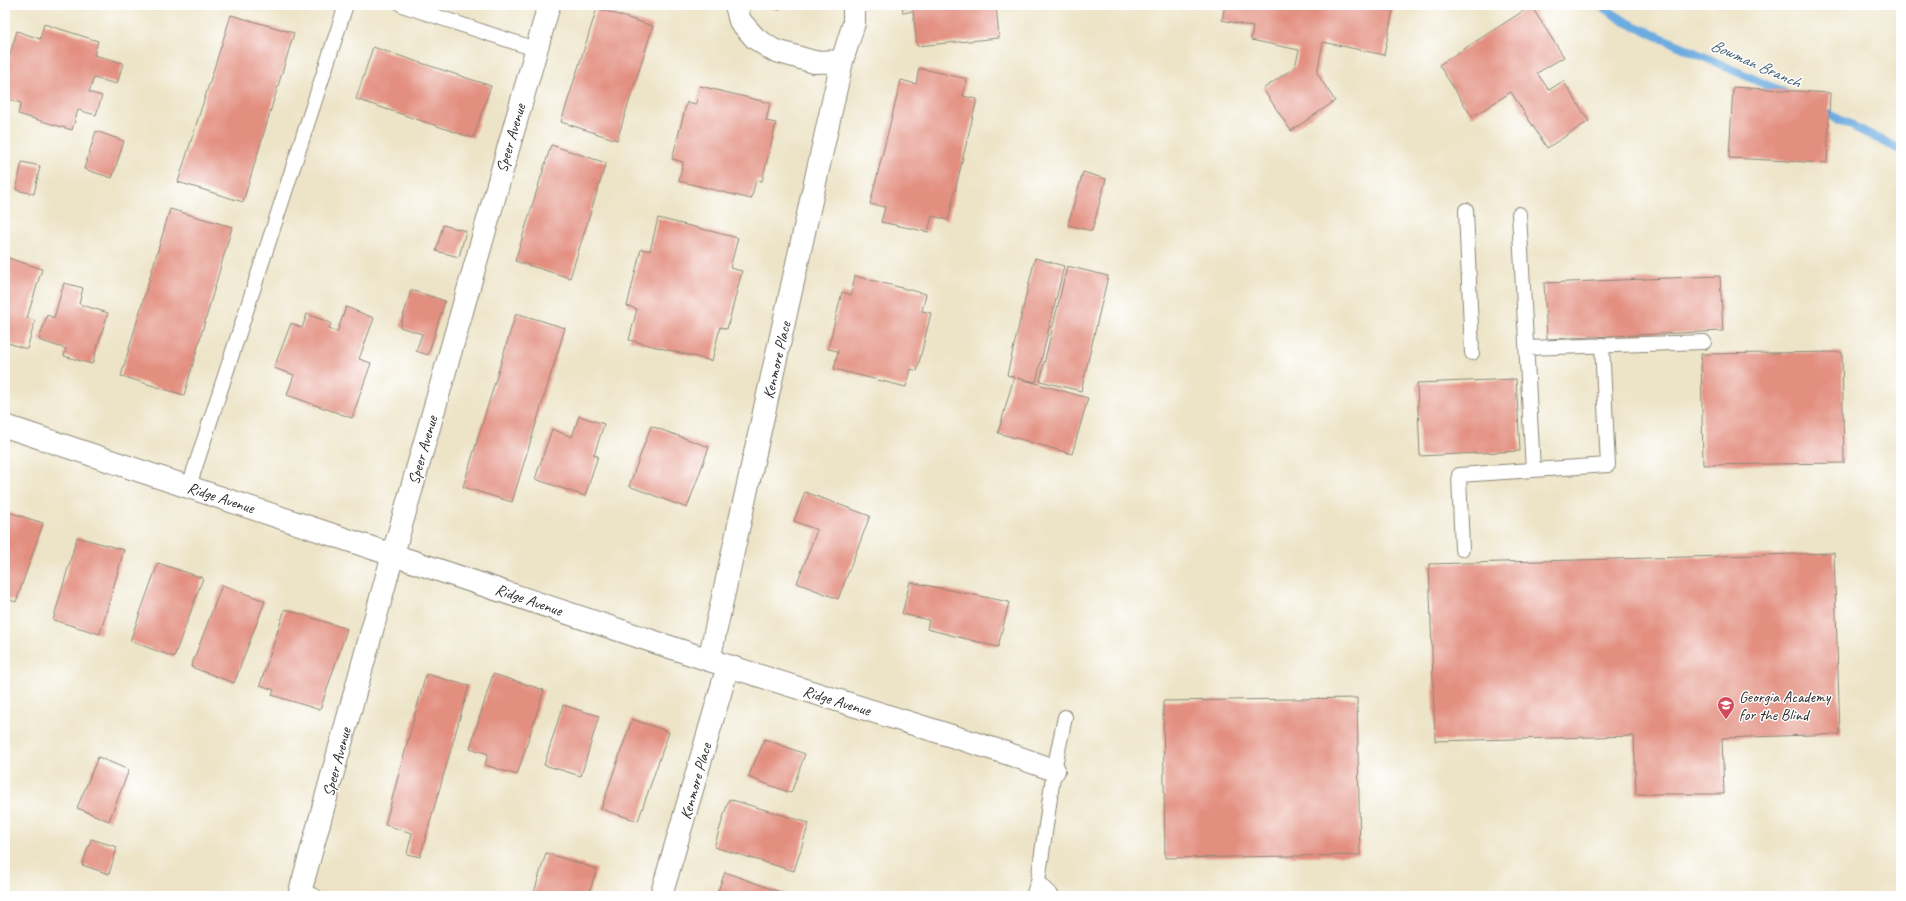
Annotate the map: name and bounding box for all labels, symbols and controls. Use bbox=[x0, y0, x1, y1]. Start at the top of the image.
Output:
water label: Bowman Branch bbox=[1708, 34, 1805, 93]
street label: Speer Avenue bbox=[492, 100, 531, 175]
street label: Kenmore Place bbox=[758, 318, 796, 401]
street label: Speer Avenue bbox=[404, 412, 443, 487]
street label: Ridge Avenue bbox=[185, 478, 258, 519]
street label: Ridge Avenue bbox=[493, 579, 566, 621]
street label: Ridge Avenue bbox=[801, 681, 874, 721]
place label: Georgia Academy for the Blind bbox=[1739, 687, 1832, 725]
school or university icon: Georgia Academy for the Blind bbox=[1716, 695, 1736, 720]
street label: Speer Avenue bbox=[318, 724, 356, 799]
street label: Kenmore Place bbox=[676, 739, 717, 822]

